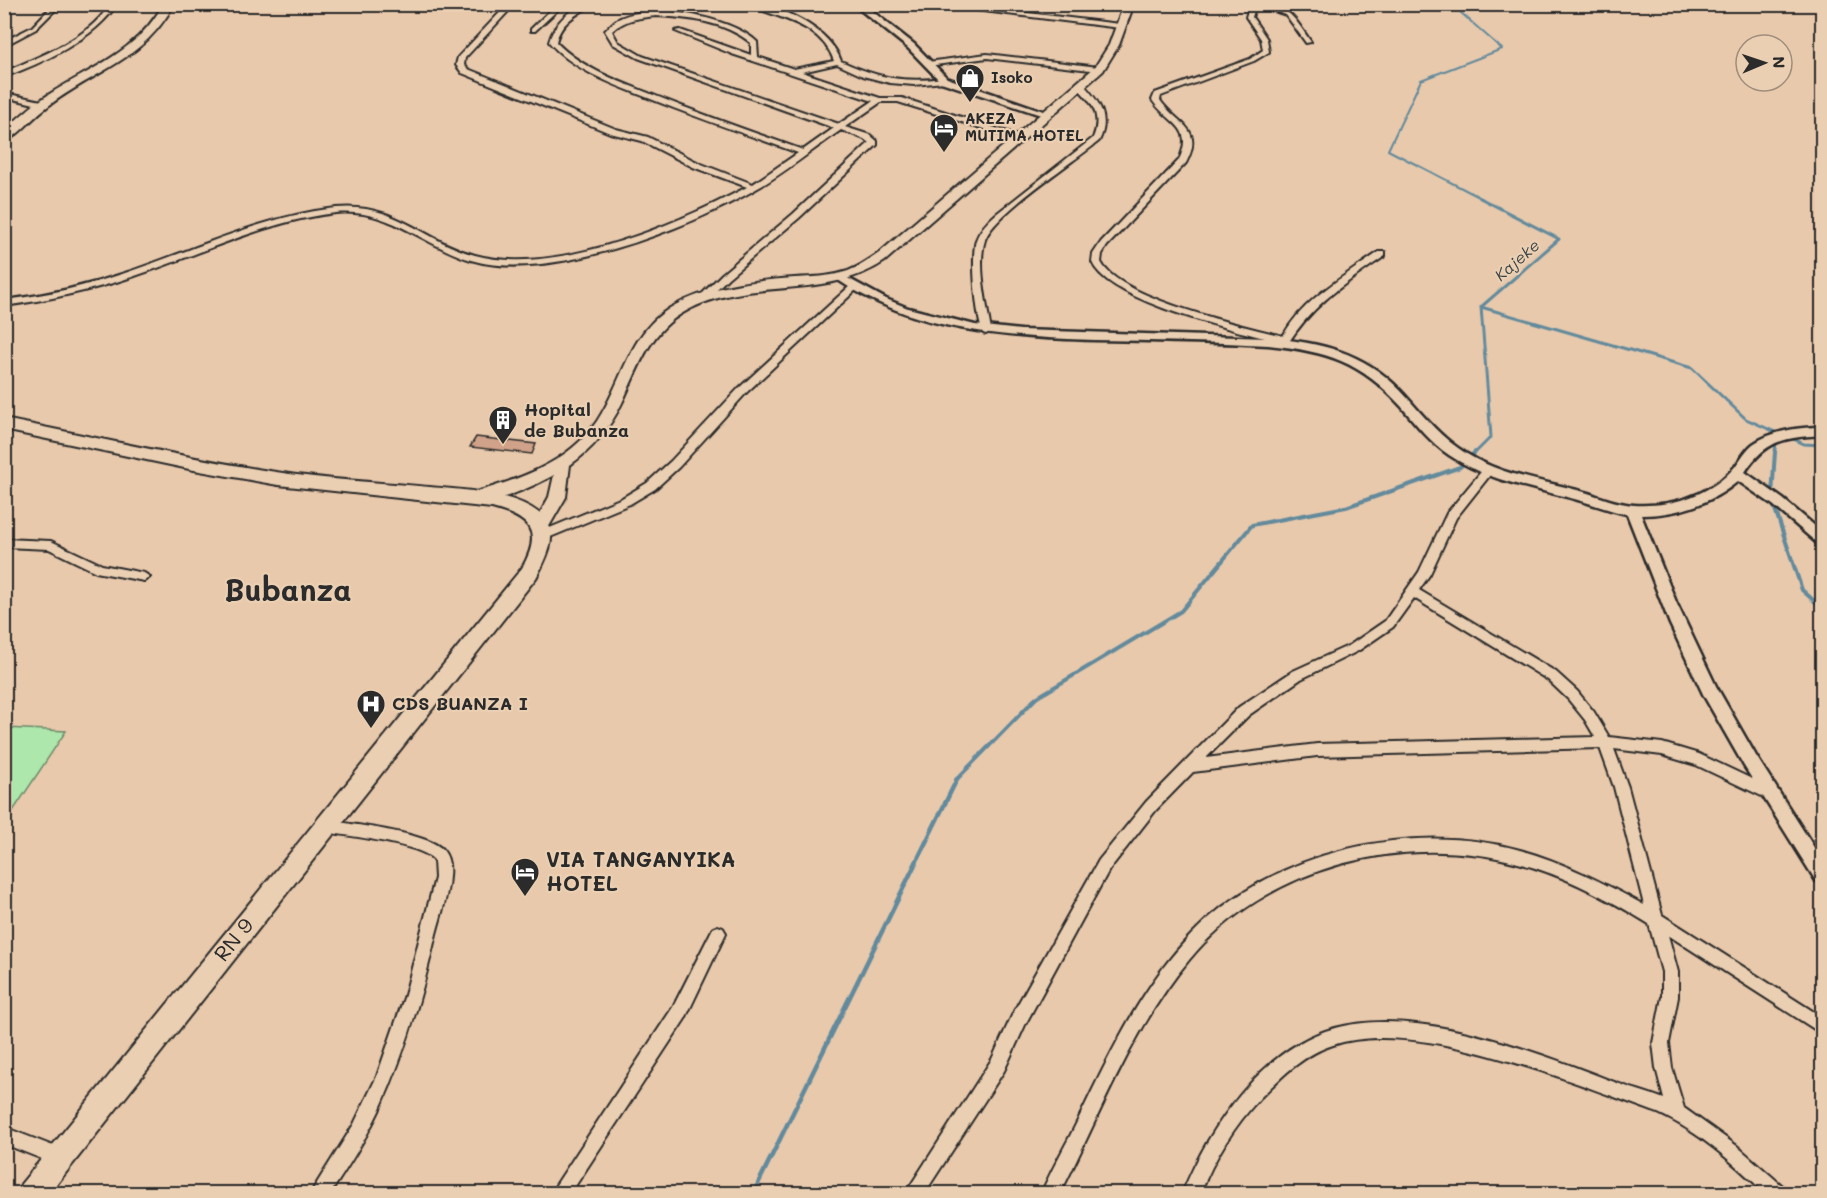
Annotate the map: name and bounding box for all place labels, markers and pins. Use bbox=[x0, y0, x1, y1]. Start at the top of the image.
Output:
shop icon: Isoko bbox=[954, 62, 986, 104]
place label: Isoko bbox=[991, 67, 1033, 87]
place label: AKEZA MUTIMA HOTEL bbox=[965, 108, 1084, 145]
hotel icon: AKEZA MUTIMA HOTEL bbox=[928, 112, 960, 154]
place label: Hopital de Bubanza bbox=[524, 397, 629, 442]
building icon: Hopital de Bubanza bbox=[487, 404, 519, 446]
hospital icon: CDS BUANZA I bbox=[355, 688, 387, 730]
place label: CDS BUANZA I bbox=[392, 691, 528, 715]
place label: VIA TANGANYIKA HOTEL bbox=[546, 845, 735, 896]
hotel icon: VIA TANGANYIKA HOTEL bbox=[509, 856, 541, 898]

